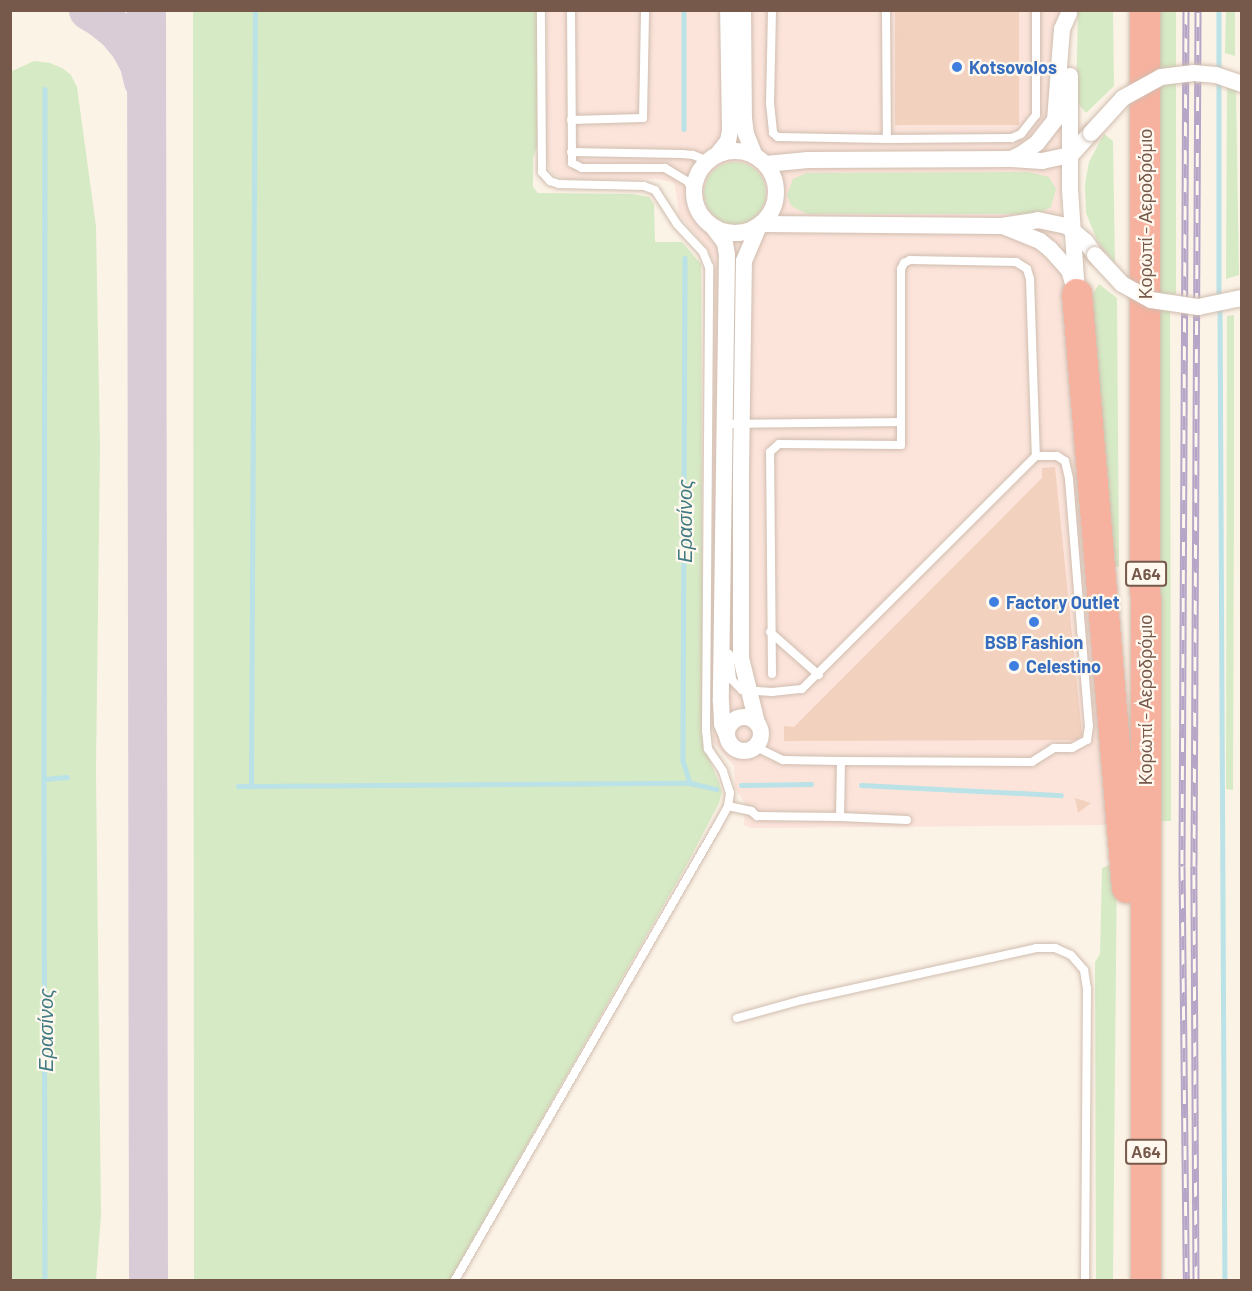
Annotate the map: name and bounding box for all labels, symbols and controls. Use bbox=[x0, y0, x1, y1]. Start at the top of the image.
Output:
place label: Kotsovolos bbox=[969, 56, 1057, 78]
marker: Kotsovolos bbox=[950, 60, 964, 74]
street label: Κορωπί - Αεροδρόμιο bbox=[1134, 129, 1156, 299]
water label: Ερασίνος bbox=[672, 479, 696, 563]
road number: Α64 bbox=[1125, 561, 1167, 587]
place label: Factory Outlet bbox=[1006, 591, 1120, 613]
marker: Factory Outlet bbox=[987, 595, 1001, 609]
marker: BSB Fashion bbox=[1027, 615, 1041, 629]
street label: Κορωπί - Αεροδρόμιο bbox=[1134, 615, 1156, 785]
place label: BSB Fashion bbox=[985, 631, 1083, 653]
place label: Celestino bbox=[1026, 655, 1101, 677]
marker: Celestino bbox=[1007, 659, 1021, 673]
water label: Ερασίνος bbox=[33, 988, 57, 1072]
road number: Α64 bbox=[1125, 1139, 1167, 1165]

